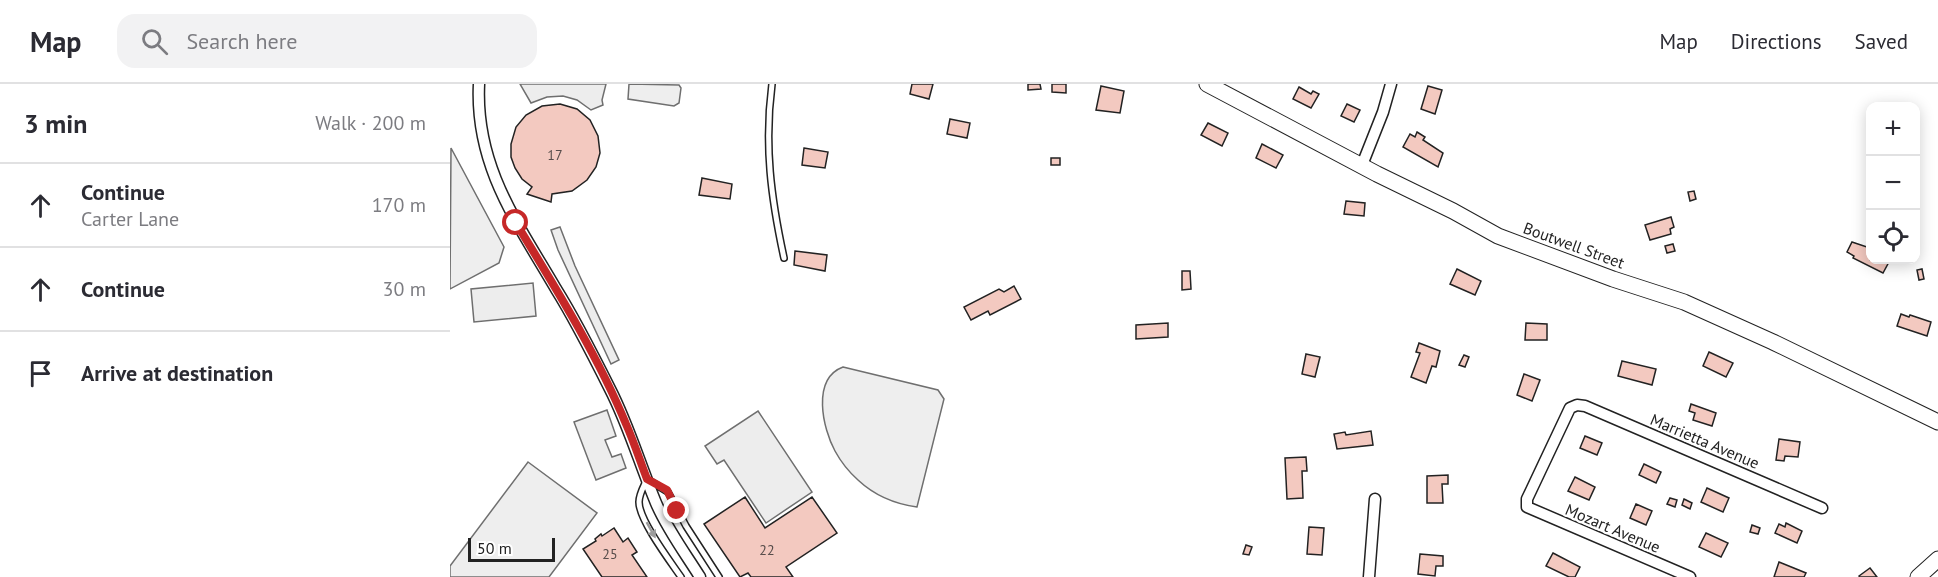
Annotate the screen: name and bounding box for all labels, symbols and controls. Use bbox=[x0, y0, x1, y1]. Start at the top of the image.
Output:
search box bbox=[117, 14, 537, 68]
text: Map bbox=[30, 23, 81, 60]
icon: search bbox=[138, 25, 171, 58]
text: Search here bbox=[186, 27, 297, 55]
text: Map bbox=[1659, 28, 1698, 55]
text: Directions bbox=[1731, 28, 1822, 55]
text: Saved bbox=[1855, 28, 1908, 55]
map controls bbox=[1866, 102, 1920, 264]
button: + bbox=[1866, 102, 1920, 156]
text: 3 min bbox=[24, 107, 87, 140]
text: Walk · 200 m bbox=[315, 110, 426, 136]
house number: 17 bbox=[547, 146, 563, 164]
button: − bbox=[1866, 156, 1920, 210]
text: Continue bbox=[81, 178, 165, 206]
icon: ahead bbox=[24, 189, 57, 222]
text: 170 m bbox=[372, 192, 426, 218]
text: Carter Lane bbox=[81, 206, 179, 232]
route start bbox=[502, 209, 528, 235]
button: locate bbox=[1866, 210, 1920, 264]
street label: Boutwell Street bbox=[1521, 217, 1628, 273]
icon: ahead bbox=[24, 273, 57, 306]
text: Continue bbox=[81, 275, 165, 303]
text: 30 m bbox=[383, 276, 426, 302]
icon: arrive bbox=[24, 357, 57, 390]
text: Arrive at destination bbox=[81, 359, 273, 387]
street label: Marrietta Avenue bbox=[1648, 409, 1762, 473]
route end bbox=[663, 497, 689, 523]
street label: Mozart Avenue bbox=[1563, 499, 1663, 557]
one-way arrow bbox=[646, 522, 656, 539]
scale bar bbox=[468, 535, 555, 562]
text: 50 m bbox=[477, 538, 512, 558]
house number: 22 bbox=[759, 541, 775, 559]
house number: 25 bbox=[602, 545, 618, 563]

